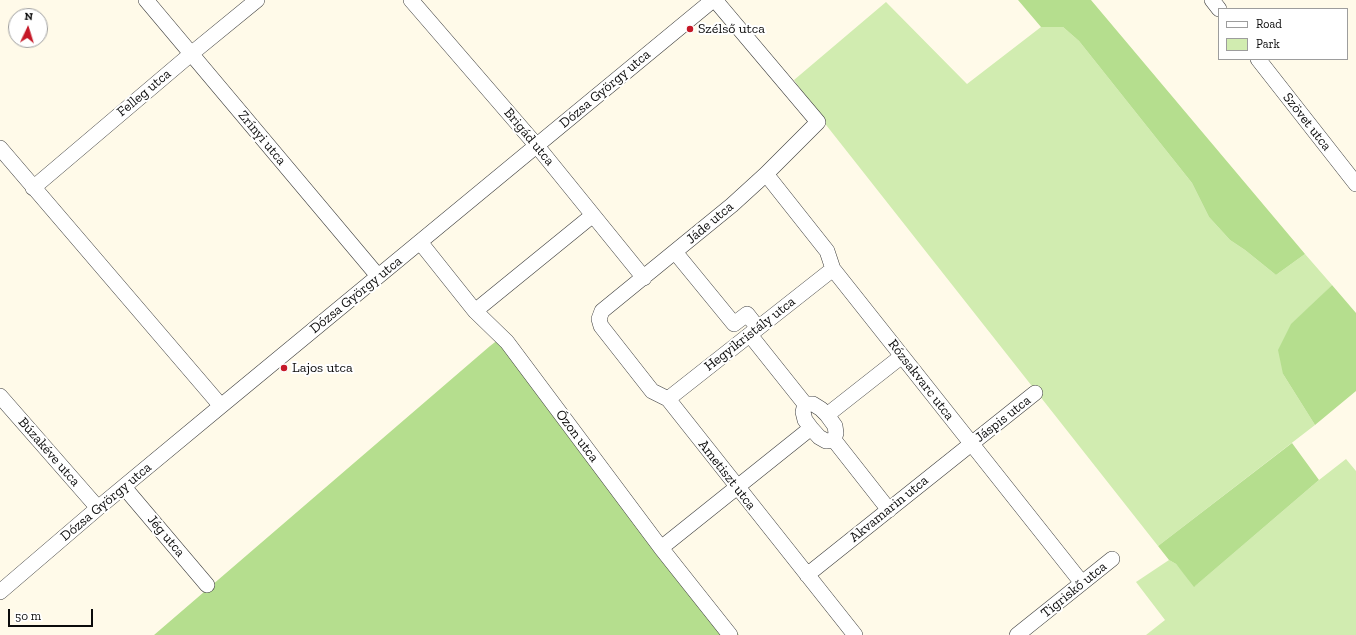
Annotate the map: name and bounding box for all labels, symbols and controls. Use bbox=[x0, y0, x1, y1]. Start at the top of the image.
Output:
north arrow bbox=[8, 8, 48, 48]
legend bbox=[1218, 8, 1348, 60]
text: N bbox=[24, 10, 33, 23]
text: Road bbox=[1256, 17, 1282, 31]
place label: Szélső utca bbox=[698, 21, 765, 37]
marker: Szélső utca bbox=[685, 24, 695, 34]
text: Park bbox=[1256, 37, 1280, 51]
street label: Dózsa György utca bbox=[556, 46, 654, 132]
street label: Felleg utca bbox=[114, 66, 174, 120]
street label: Szövet utca bbox=[1279, 90, 1335, 154]
street label: Brigád utca bbox=[500, 105, 558, 169]
street label: Zrínyi utca bbox=[234, 107, 290, 169]
street label: Jáde utca bbox=[683, 198, 737, 248]
street label: Dózsa György utca bbox=[307, 253, 405, 337]
street label: Hegyikristály utca bbox=[701, 293, 799, 375]
street label: Rózsakvarc utca bbox=[884, 336, 958, 424]
place label: Lajos utca bbox=[292, 360, 353, 376]
marker: Lajos utca bbox=[279, 363, 289, 373]
street label: Jáspis utca bbox=[972, 392, 1034, 446]
street label: Ózon utca bbox=[552, 406, 602, 466]
street label: Búzakéve utca bbox=[14, 414, 84, 490]
street label: Ametiszt utca bbox=[694, 437, 760, 513]
street label: Dózsa György utca bbox=[57, 459, 155, 545]
street label: Akvamarin utca bbox=[846, 472, 932, 546]
street label: Jég utca bbox=[144, 512, 188, 560]
street label: Tigriskő utca bbox=[1038, 558, 1110, 622]
scale bar bbox=[10, 601, 95, 627]
text: 50 m bbox=[15, 609, 41, 623]

